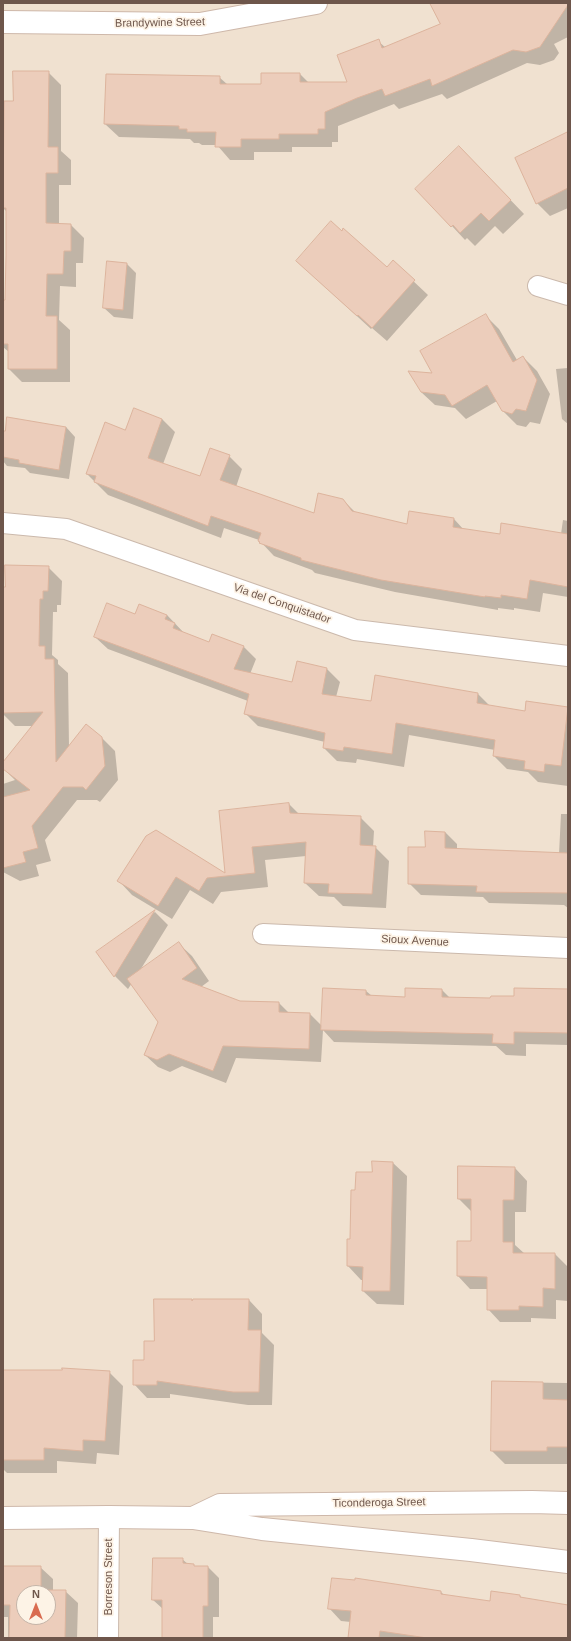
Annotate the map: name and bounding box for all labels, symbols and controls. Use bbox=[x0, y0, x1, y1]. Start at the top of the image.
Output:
street label: Brandywine Street bbox=[115, 16, 205, 30]
street label: Via del Conquistador bbox=[232, 581, 332, 627]
street label: Sioux Avenue bbox=[381, 933, 449, 949]
street label: Ticonderoga Street bbox=[332, 1496, 426, 1510]
street label: Borreson Street bbox=[102, 1538, 116, 1616]
north arrow bbox=[16, 1585, 56, 1625]
text: N bbox=[32, 1588, 40, 1600]

